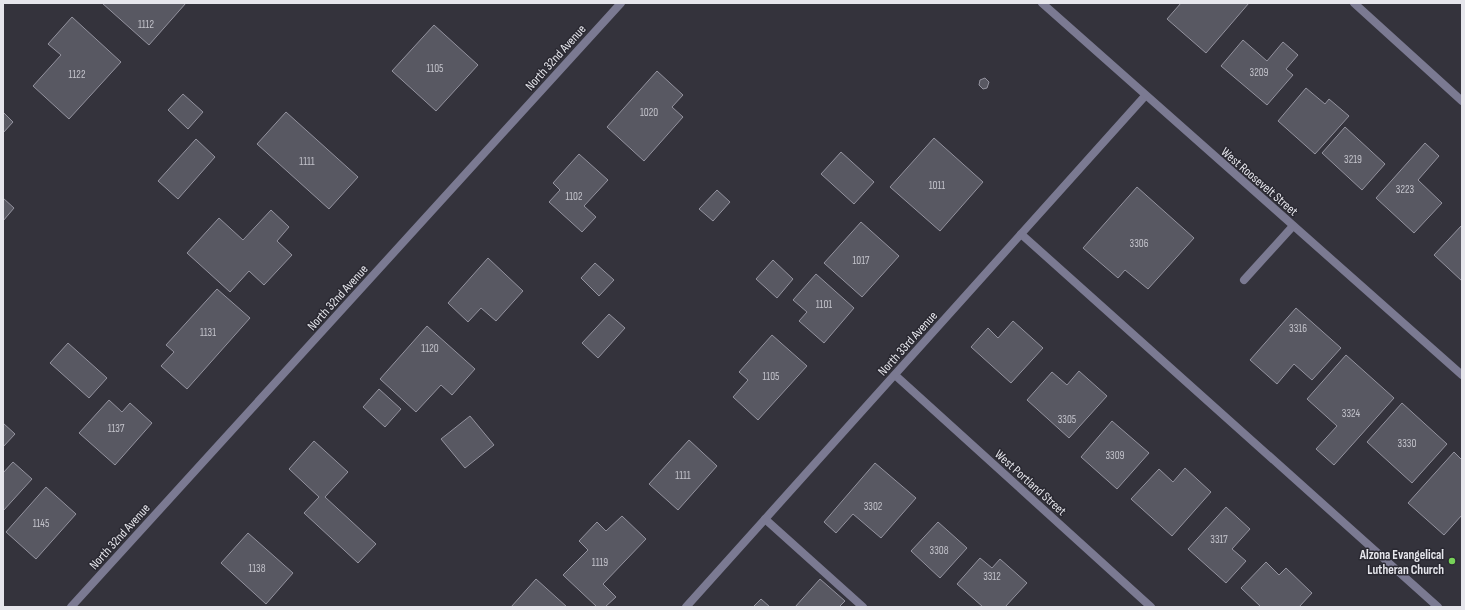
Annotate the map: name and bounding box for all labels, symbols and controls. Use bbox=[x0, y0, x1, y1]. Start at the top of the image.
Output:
house number: 1112 bbox=[138, 18, 155, 31]
street label: North 32nd Avenue bbox=[522, 21, 590, 94]
house number: 1105 bbox=[426, 62, 444, 75]
house number: 3209 bbox=[1250, 66, 1269, 79]
house number: 1122 bbox=[69, 68, 86, 81]
house number: 1020 bbox=[640, 106, 658, 119]
street label: West Roosevelt Street bbox=[1218, 144, 1301, 220]
house number: 3219 bbox=[1344, 153, 1362, 166]
house number: 1111 bbox=[299, 155, 315, 168]
house number: 1011 bbox=[929, 179, 945, 192]
house number: 3223 bbox=[1396, 183, 1415, 196]
house number: 1102 bbox=[565, 190, 583, 203]
house number: 3306 bbox=[1130, 237, 1149, 250]
house number: 1017 bbox=[853, 254, 870, 267]
street label: North 32nd Avenue bbox=[304, 261, 372, 334]
house number: 1101 bbox=[816, 298, 832, 311]
street label: North 33rd Avenue bbox=[875, 308, 941, 379]
house number: 3316 bbox=[1289, 322, 1307, 335]
house number: 1131 bbox=[200, 326, 216, 339]
house number: 1120 bbox=[421, 342, 439, 355]
house number: 1105 bbox=[762, 370, 780, 383]
house number: 3324 bbox=[1342, 407, 1361, 420]
house number: 3305 bbox=[1058, 413, 1076, 426]
house number: 1137 bbox=[108, 422, 125, 435]
house number: 3330 bbox=[1398, 437, 1416, 450]
street label: West Portland Street bbox=[991, 446, 1069, 519]
house number: 3309 bbox=[1105, 449, 1125, 462]
house number: 1111 bbox=[675, 469, 691, 482]
street label: North 32nd Avenue bbox=[86, 500, 154, 573]
house number: 3302 bbox=[864, 500, 883, 513]
house number: 1145 bbox=[33, 517, 49, 530]
house number: 3317 bbox=[1210, 533, 1228, 546]
house number: 3308 bbox=[930, 544, 949, 557]
place label: Alzona Evangelical Lutheran Church bbox=[1359, 547, 1444, 578]
house number: 1119 bbox=[592, 556, 608, 569]
marker: Alzona Evangelical Lutheran Church bbox=[1447, 556, 1457, 566]
house number: 1138 bbox=[248, 562, 266, 575]
house number: 3312 bbox=[983, 570, 1001, 583]

